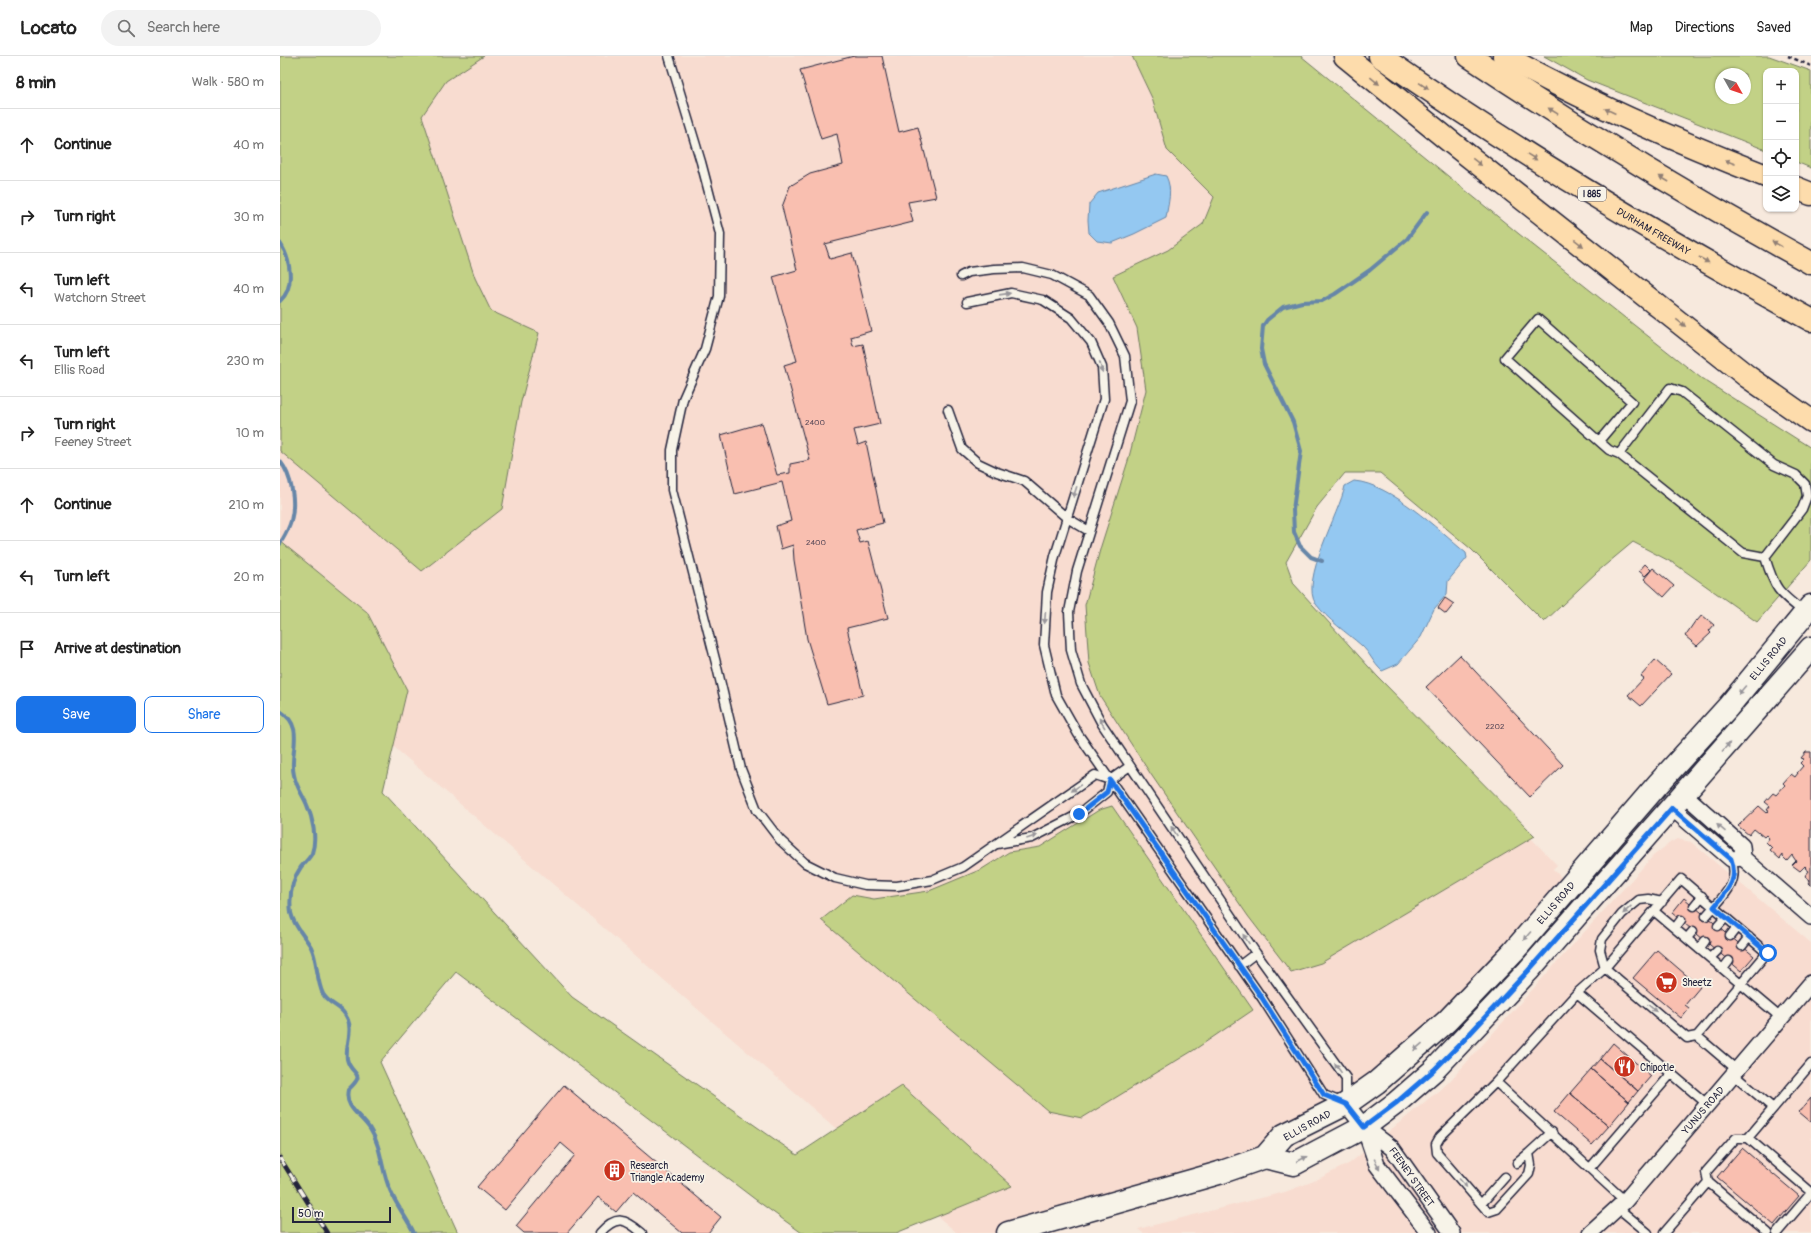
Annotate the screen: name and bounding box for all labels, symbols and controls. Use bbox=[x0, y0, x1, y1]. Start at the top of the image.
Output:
search box bbox=[101, 10, 381, 46]
text: Locato bbox=[20, 16, 77, 40]
icon: search bbox=[115, 17, 137, 39]
text: Search here bbox=[147, 18, 220, 37]
text: Map bbox=[1630, 19, 1653, 36]
text: Directions bbox=[1675, 19, 1734, 36]
text: Saved bbox=[1756, 19, 1791, 36]
north arrow bbox=[1715, 68, 1751, 104]
map controls bbox=[1763, 68, 1799, 212]
button: + bbox=[1763, 68, 1799, 104]
text: 8 min bbox=[16, 72, 56, 93]
text: Walk · 580 m bbox=[192, 74, 264, 90]
one-way arrow bbox=[1370, 76, 1381, 85]
one-way arrow bbox=[1419, 82, 1429, 90]
button: − bbox=[1763, 104, 1799, 140]
one-way arrow bbox=[1547, 108, 1559, 115]
one-way arrow bbox=[1605, 108, 1616, 114]
icon: ahead bbox=[16, 134, 38, 156]
text: Continue bbox=[54, 135, 112, 154]
text: 40 m bbox=[233, 137, 264, 153]
button: locate bbox=[1763, 140, 1799, 176]
one-way arrow bbox=[1527, 153, 1537, 161]
one-way arrow bbox=[1471, 158, 1482, 167]
one-way arrow bbox=[1723, 159, 1735, 165]
one-way arrow bbox=[1658, 176, 1670, 183]
button: layers bbox=[1763, 176, 1799, 212]
road number: I 885 bbox=[1578, 187, 1606, 201]
street label: DURHAM FREEWAY bbox=[1614, 205, 1692, 258]
icon: right bbox=[16, 206, 38, 228]
text: Turn right bbox=[54, 207, 115, 226]
text: 30 m bbox=[234, 209, 264, 225]
one-way arrow bbox=[1573, 239, 1584, 247]
one-way arrow bbox=[1771, 241, 1783, 247]
one-way arrow bbox=[1698, 257, 1710, 264]
text: Turn left bbox=[54, 271, 110, 290]
icon: left bbox=[16, 278, 38, 300]
text: 40 m bbox=[233, 281, 264, 297]
text: Watchorn Street bbox=[54, 290, 146, 306]
one-way arrow bbox=[999, 291, 1012, 297]
one-way arrow bbox=[1675, 319, 1686, 328]
text: Turn left bbox=[54, 343, 110, 362]
icon: left bbox=[16, 350, 38, 372]
text: 230 m bbox=[227, 353, 264, 369]
one-way arrow bbox=[1098, 361, 1104, 373]
text: Ellis Road bbox=[54, 362, 105, 378]
text: Turn right bbox=[54, 415, 115, 434]
house number: 2400 bbox=[805, 418, 826, 427]
icon: right bbox=[16, 422, 38, 444]
text: 10 m bbox=[236, 425, 264, 441]
text: Feeney Street bbox=[54, 434, 131, 450]
one-way arrow bbox=[1072, 487, 1078, 499]
icon: ahead bbox=[16, 494, 38, 516]
text: Continue bbox=[54, 495, 112, 514]
text: 210 m bbox=[228, 497, 264, 513]
house number: 2400 bbox=[806, 538, 827, 547]
icon: left bbox=[16, 566, 38, 588]
text: Turn left bbox=[54, 567, 110, 586]
text: 20 m bbox=[233, 569, 264, 585]
one-way arrow bbox=[1042, 612, 1049, 624]
street label: ELLIS ROAD bbox=[1748, 635, 1790, 683]
icon: arrive bbox=[16, 638, 38, 660]
text: Arrive at destination bbox=[54, 639, 181, 658]
one-way arrow bbox=[1737, 685, 1746, 696]
button: Save bbox=[16, 696, 136, 733]
button: Share bbox=[144, 696, 264, 733]
one-way arrow bbox=[1098, 717, 1105, 729]
house number: 2202 bbox=[1486, 722, 1505, 731]
one-way arrow bbox=[1721, 741, 1730, 752]
one-way arrow bbox=[1071, 784, 1081, 792]
route end bbox=[1070, 805, 1088, 823]
one-way arrow bbox=[1716, 824, 1727, 833]
one-way arrow bbox=[1170, 826, 1178, 836]
one-way arrow bbox=[1027, 833, 1039, 839]
street label: ELLIS ROAD bbox=[1535, 880, 1578, 927]
one-way arrow bbox=[1622, 905, 1632, 914]
one-way arrow bbox=[1522, 931, 1531, 941]
one-way arrow bbox=[1242, 934, 1250, 944]
route start bbox=[1759, 944, 1777, 962]
supermarket icon: Sheetz bbox=[1654, 969, 1680, 995]
place label: Sheetz bbox=[1682, 977, 1712, 989]
one-way arrow bbox=[1647, 1003, 1656, 1012]
one-way arrow bbox=[1413, 1043, 1423, 1052]
restaurant icon: Chipotle bbox=[1612, 1054, 1638, 1080]
one-way arrow bbox=[1334, 1062, 1342, 1073]
place label: Chipotle bbox=[1640, 1062, 1674, 1074]
street label: YUNUS ROAD bbox=[1679, 1084, 1727, 1138]
street label: ELLIS ROAD bbox=[1282, 1108, 1333, 1144]
street label: FEENEY STREET bbox=[1386, 1145, 1437, 1209]
one-way arrow bbox=[1296, 1156, 1308, 1163]
building icon: Research Triangle Academy bbox=[601, 1158, 627, 1184]
one-way arrow bbox=[1374, 1158, 1381, 1169]
place label: Research Triangle Academy bbox=[630, 1160, 705, 1184]
one-way arrow bbox=[1458, 1177, 1467, 1188]
scale bar bbox=[292, 1205, 391, 1224]
text: 50 m bbox=[298, 1207, 324, 1220]

